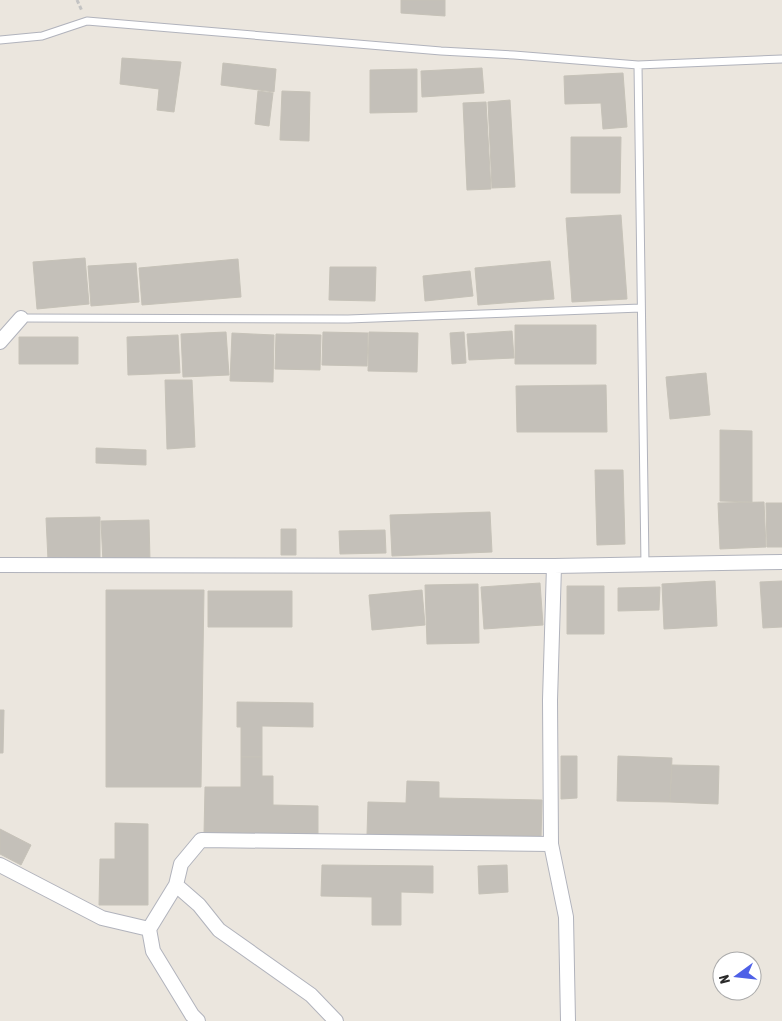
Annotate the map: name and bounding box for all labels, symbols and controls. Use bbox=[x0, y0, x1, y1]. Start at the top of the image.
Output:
north arrow bbox=[712, 951, 762, 1001]
text: N bbox=[716, 973, 733, 985]

